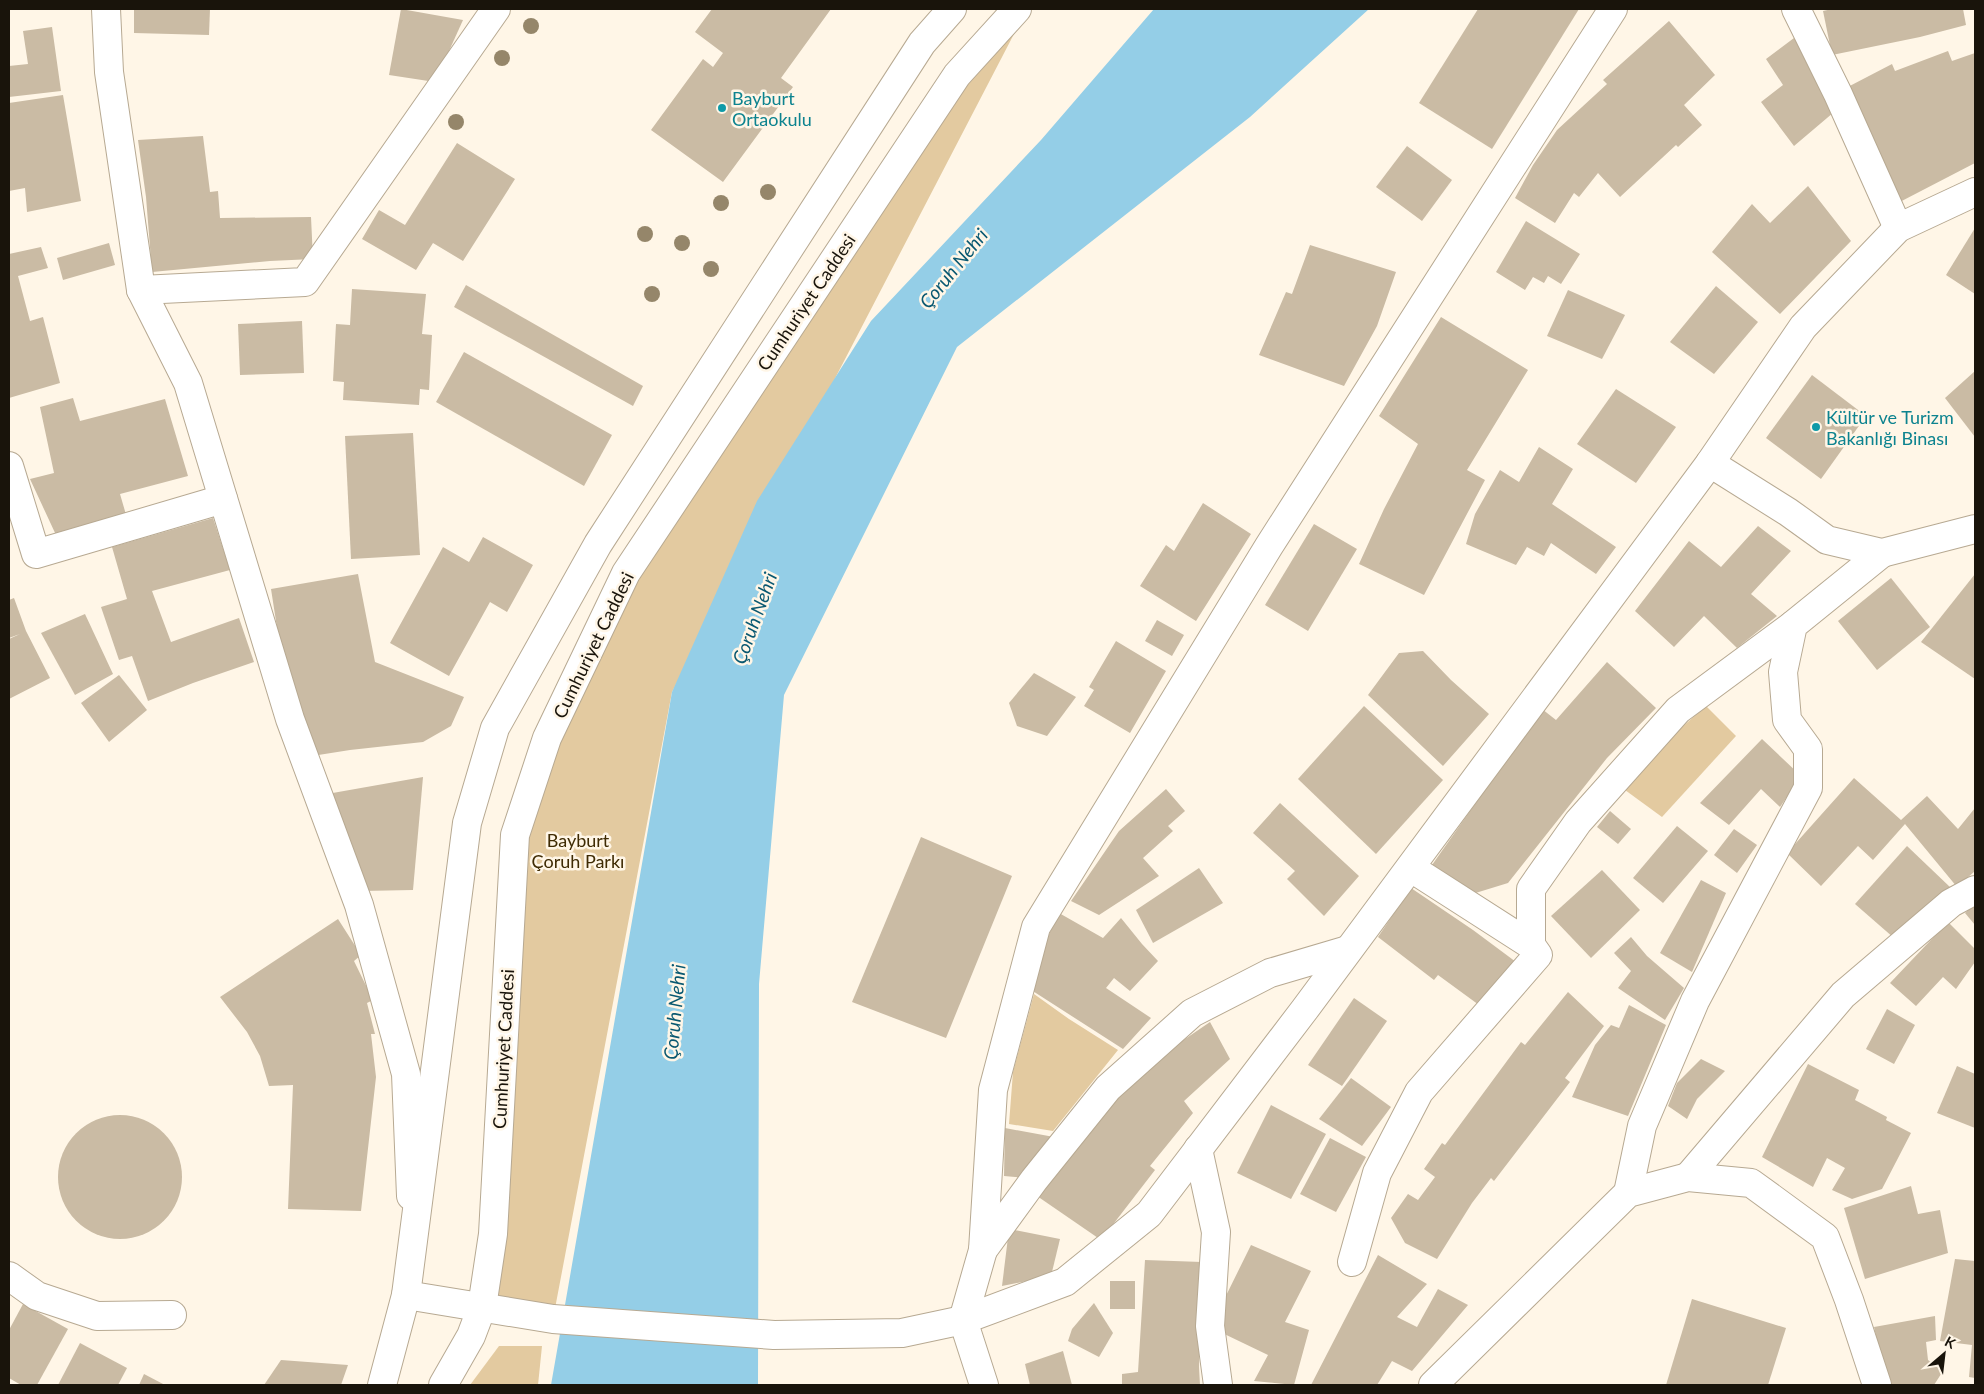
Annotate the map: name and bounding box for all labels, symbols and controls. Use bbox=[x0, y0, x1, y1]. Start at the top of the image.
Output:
place label: Bayburt Ortaokulu bbox=[732, 87, 812, 130]
marker: Bayburt Ortaokulu bbox=[716, 102, 728, 114]
water label: Çoruh Nehri bbox=[914, 223, 992, 312]
street label: Cumhuriyet Caddesi bbox=[752, 230, 860, 374]
place label: Kültür ve Turizm Bakanlığı Binası bbox=[1826, 406, 1954, 449]
marker: Kültür ve Turizm Bakanlığı Binası bbox=[1810, 421, 1822, 433]
street label: Cumhuriyet Caddesi bbox=[548, 568, 638, 722]
water label: Çoruh Nehri bbox=[727, 569, 781, 667]
park label: Bayburt Çoruh Parkı bbox=[532, 829, 624, 872]
water label: Çoruh Nehri bbox=[658, 963, 690, 1061]
street label: Cumhuriyet Caddesi bbox=[488, 969, 518, 1129]
north arrow bbox=[1919, 1329, 1969, 1379]
text: K bbox=[1942, 1332, 1959, 1352]

